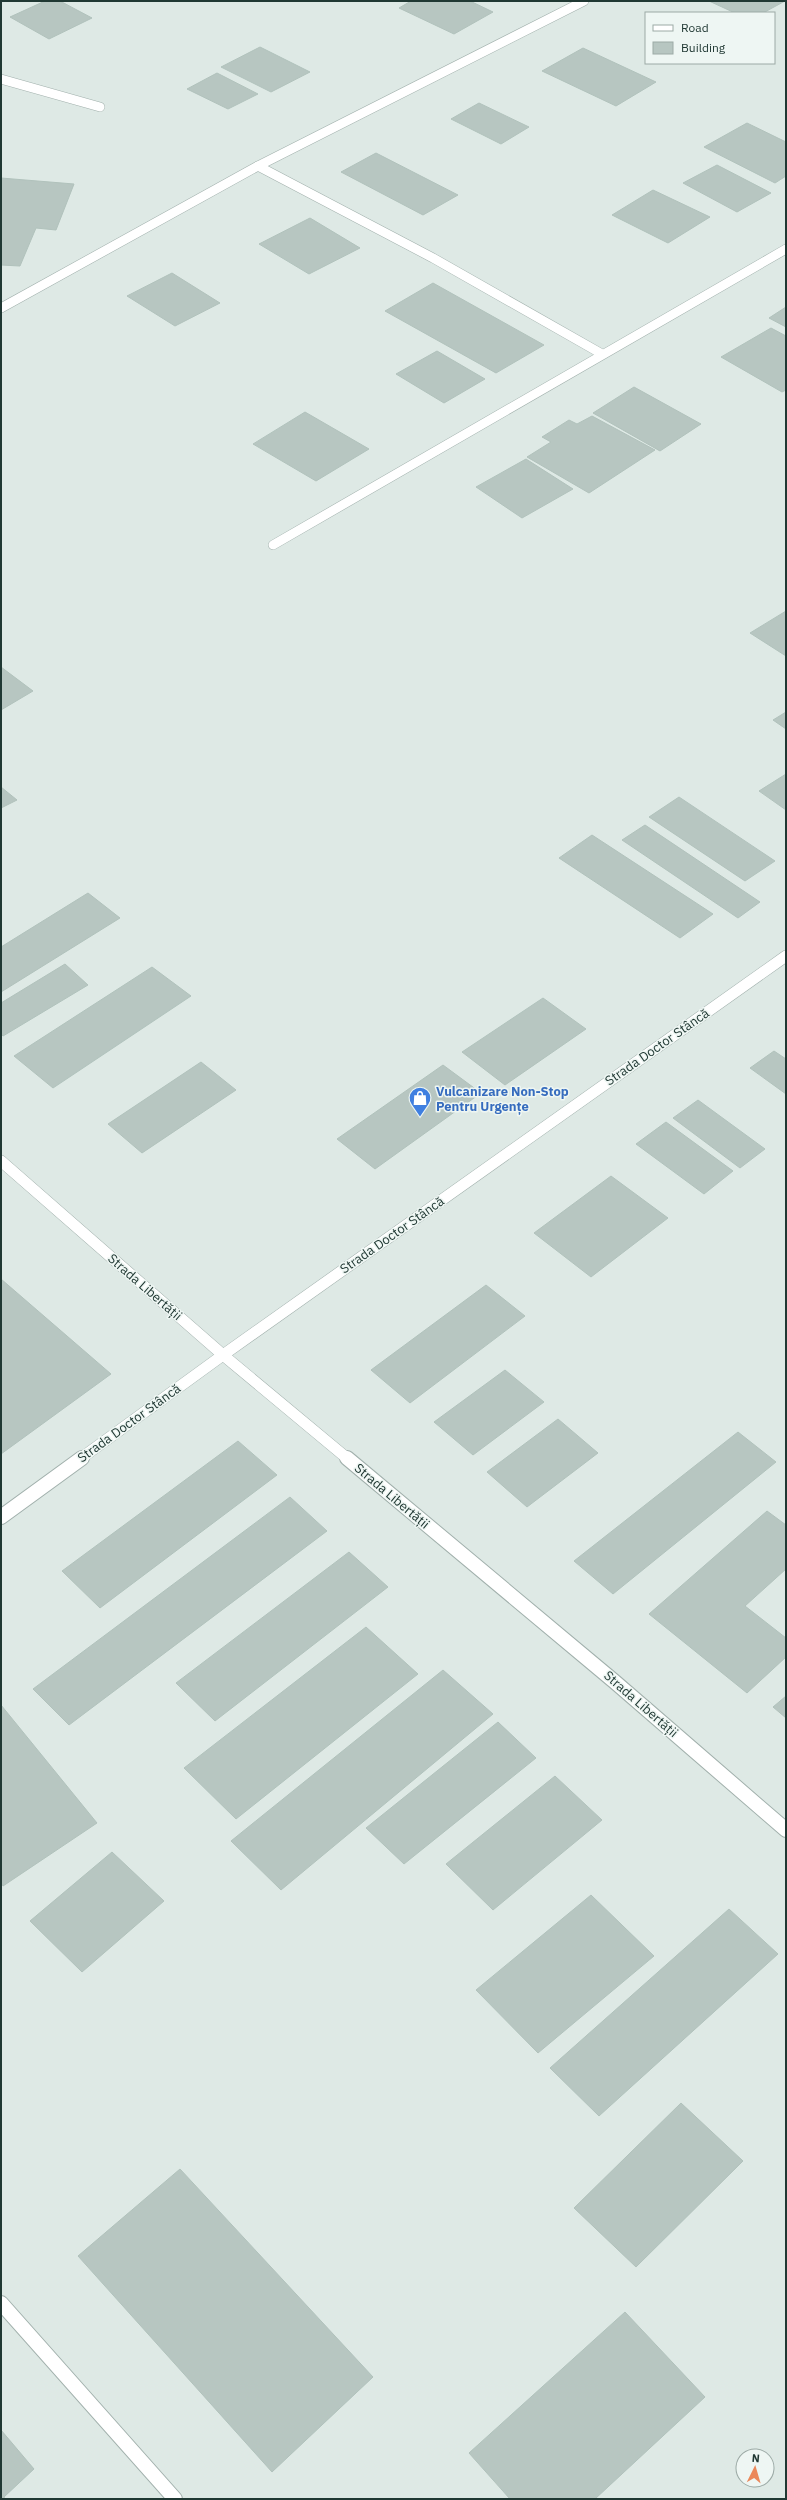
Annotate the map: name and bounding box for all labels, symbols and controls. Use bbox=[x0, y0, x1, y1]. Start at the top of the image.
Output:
legend bbox=[645, 12, 775, 64]
text: Road bbox=[681, 20, 709, 35]
text: Building bbox=[681, 40, 726, 55]
street label: Strada Doctor Stâncă bbox=[602, 1005, 712, 1089]
place label: Vulcanizare Non-Stop Pentru Urgențe bbox=[436, 1083, 569, 1115]
shop icon: Vulcanizare Non-Stop Pentru Urgențe bbox=[407, 1085, 433, 1118]
street label: Strada Doctor Stâncă bbox=[337, 1193, 447, 1277]
street label: Strada Libertății bbox=[104, 1250, 186, 1324]
street label: Strada Doctor Stâncă bbox=[74, 1380, 184, 1466]
street label: Strada Libertății bbox=[351, 1460, 433, 1532]
street label: Strada Libertății bbox=[600, 1667, 682, 1741]
north arrow bbox=[735, 2448, 775, 2488]
text: N bbox=[751, 2451, 760, 2465]

